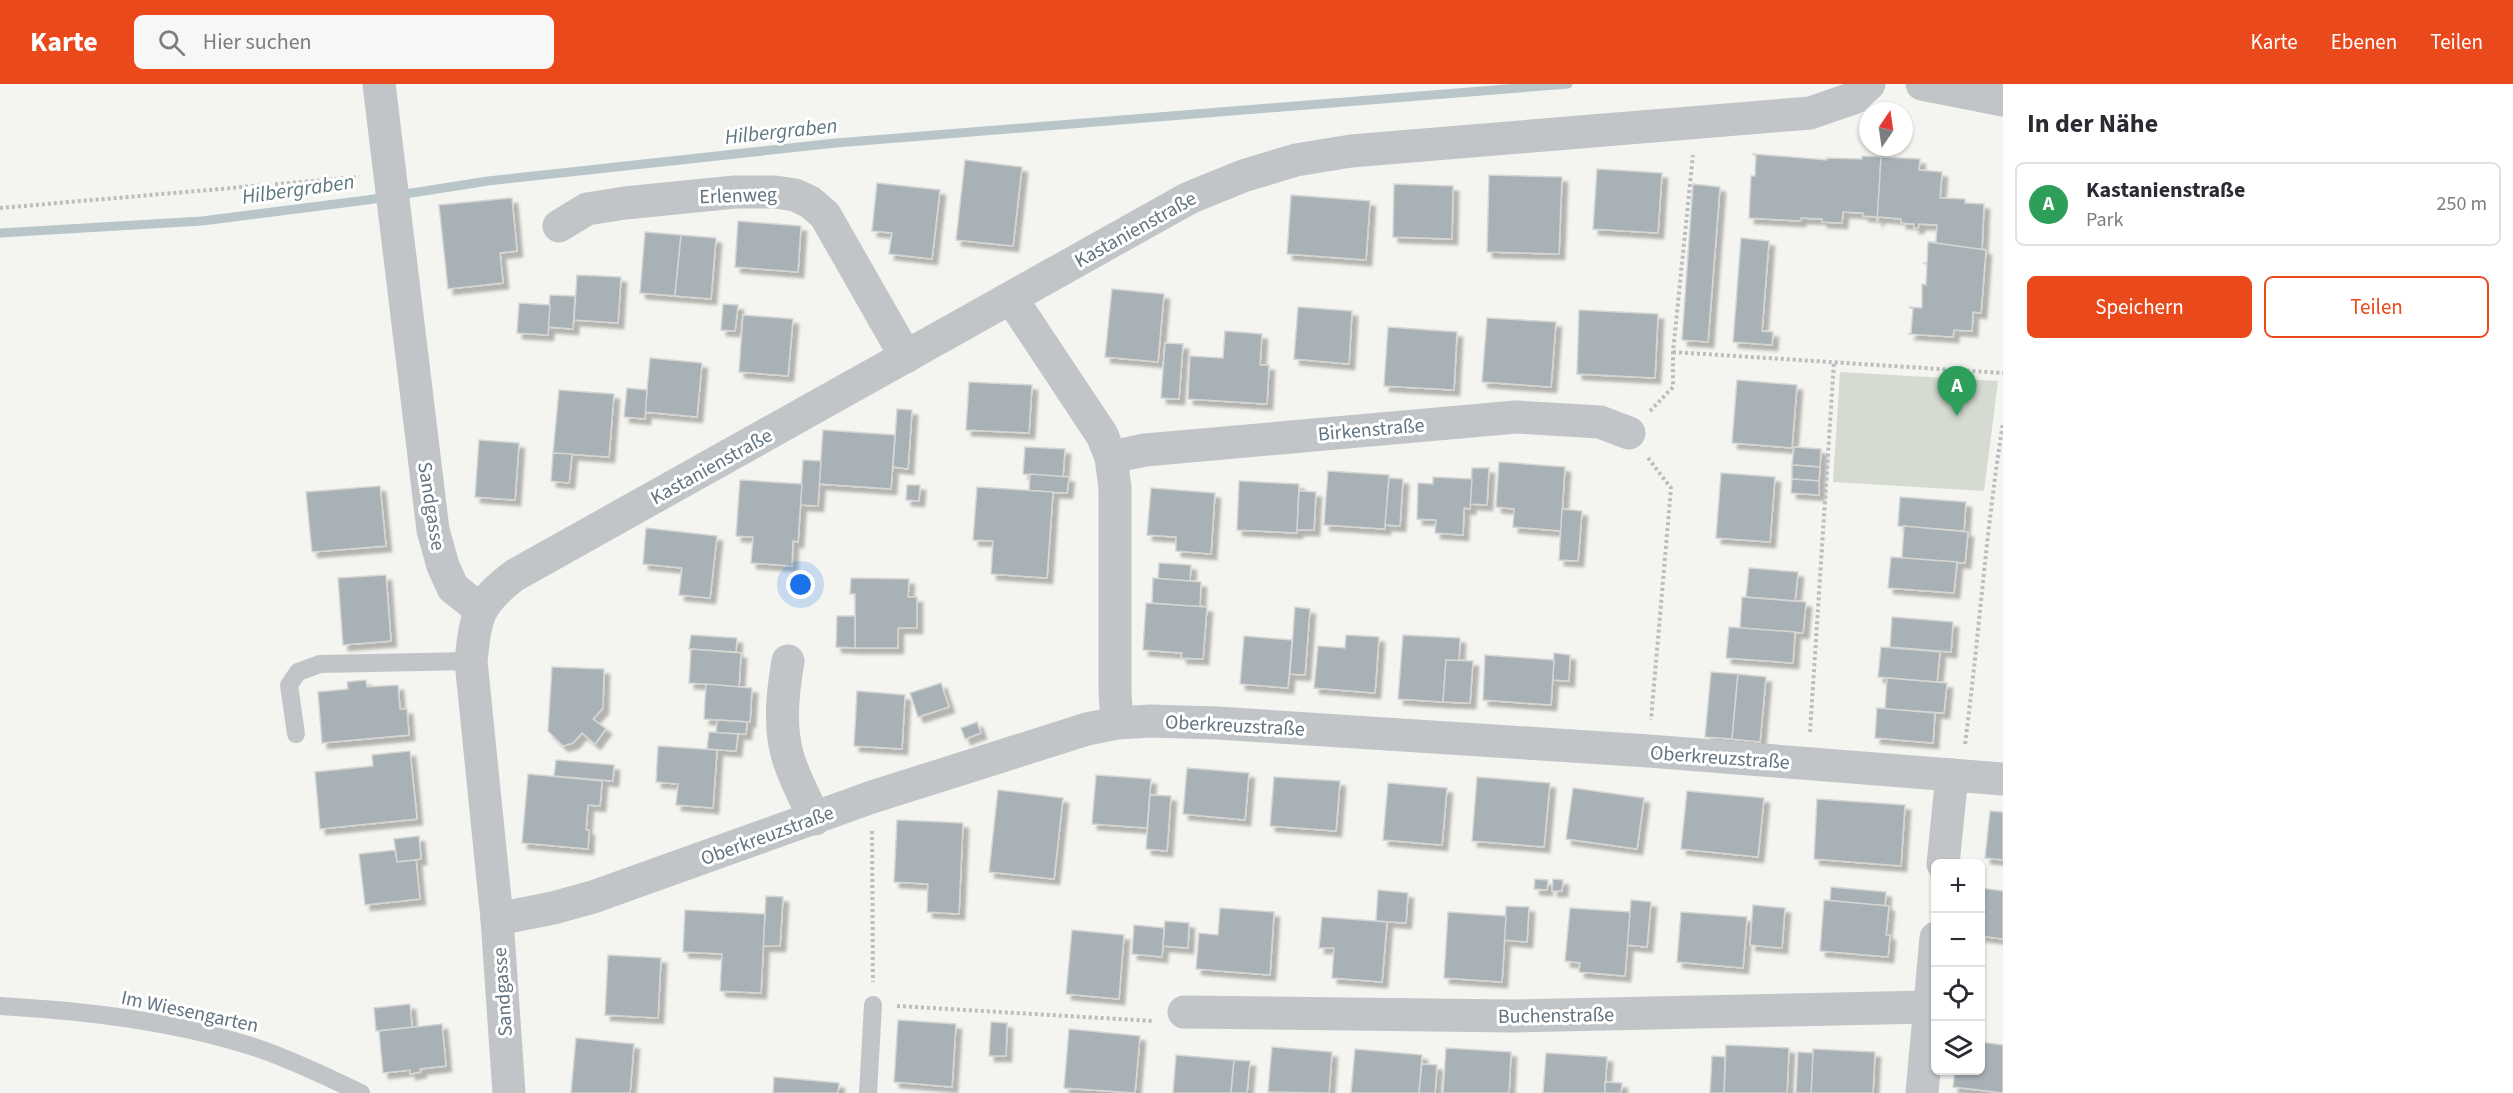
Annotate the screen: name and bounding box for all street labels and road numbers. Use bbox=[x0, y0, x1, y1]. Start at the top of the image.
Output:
street label: Erlenweg bbox=[699, 181, 777, 211]
street label: Kastanienstraße bbox=[1069, 185, 1202, 275]
street label: Birkenstraße bbox=[1317, 411, 1426, 449]
street label: Kastanienstraße bbox=[645, 422, 778, 512]
street label: Sandgasse bbox=[410, 460, 452, 553]
street label: Oberkreuzstraße bbox=[1164, 708, 1306, 744]
street label: Oberkreuzstraße bbox=[1649, 739, 1791, 777]
street label: Oberkreuzstraße bbox=[697, 799, 838, 873]
street label: Sandgasse bbox=[486, 946, 520, 1037]
street label: Im Wiesengarten bbox=[119, 984, 261, 1040]
street label: Buchenstraße bbox=[1498, 1001, 1614, 1031]

